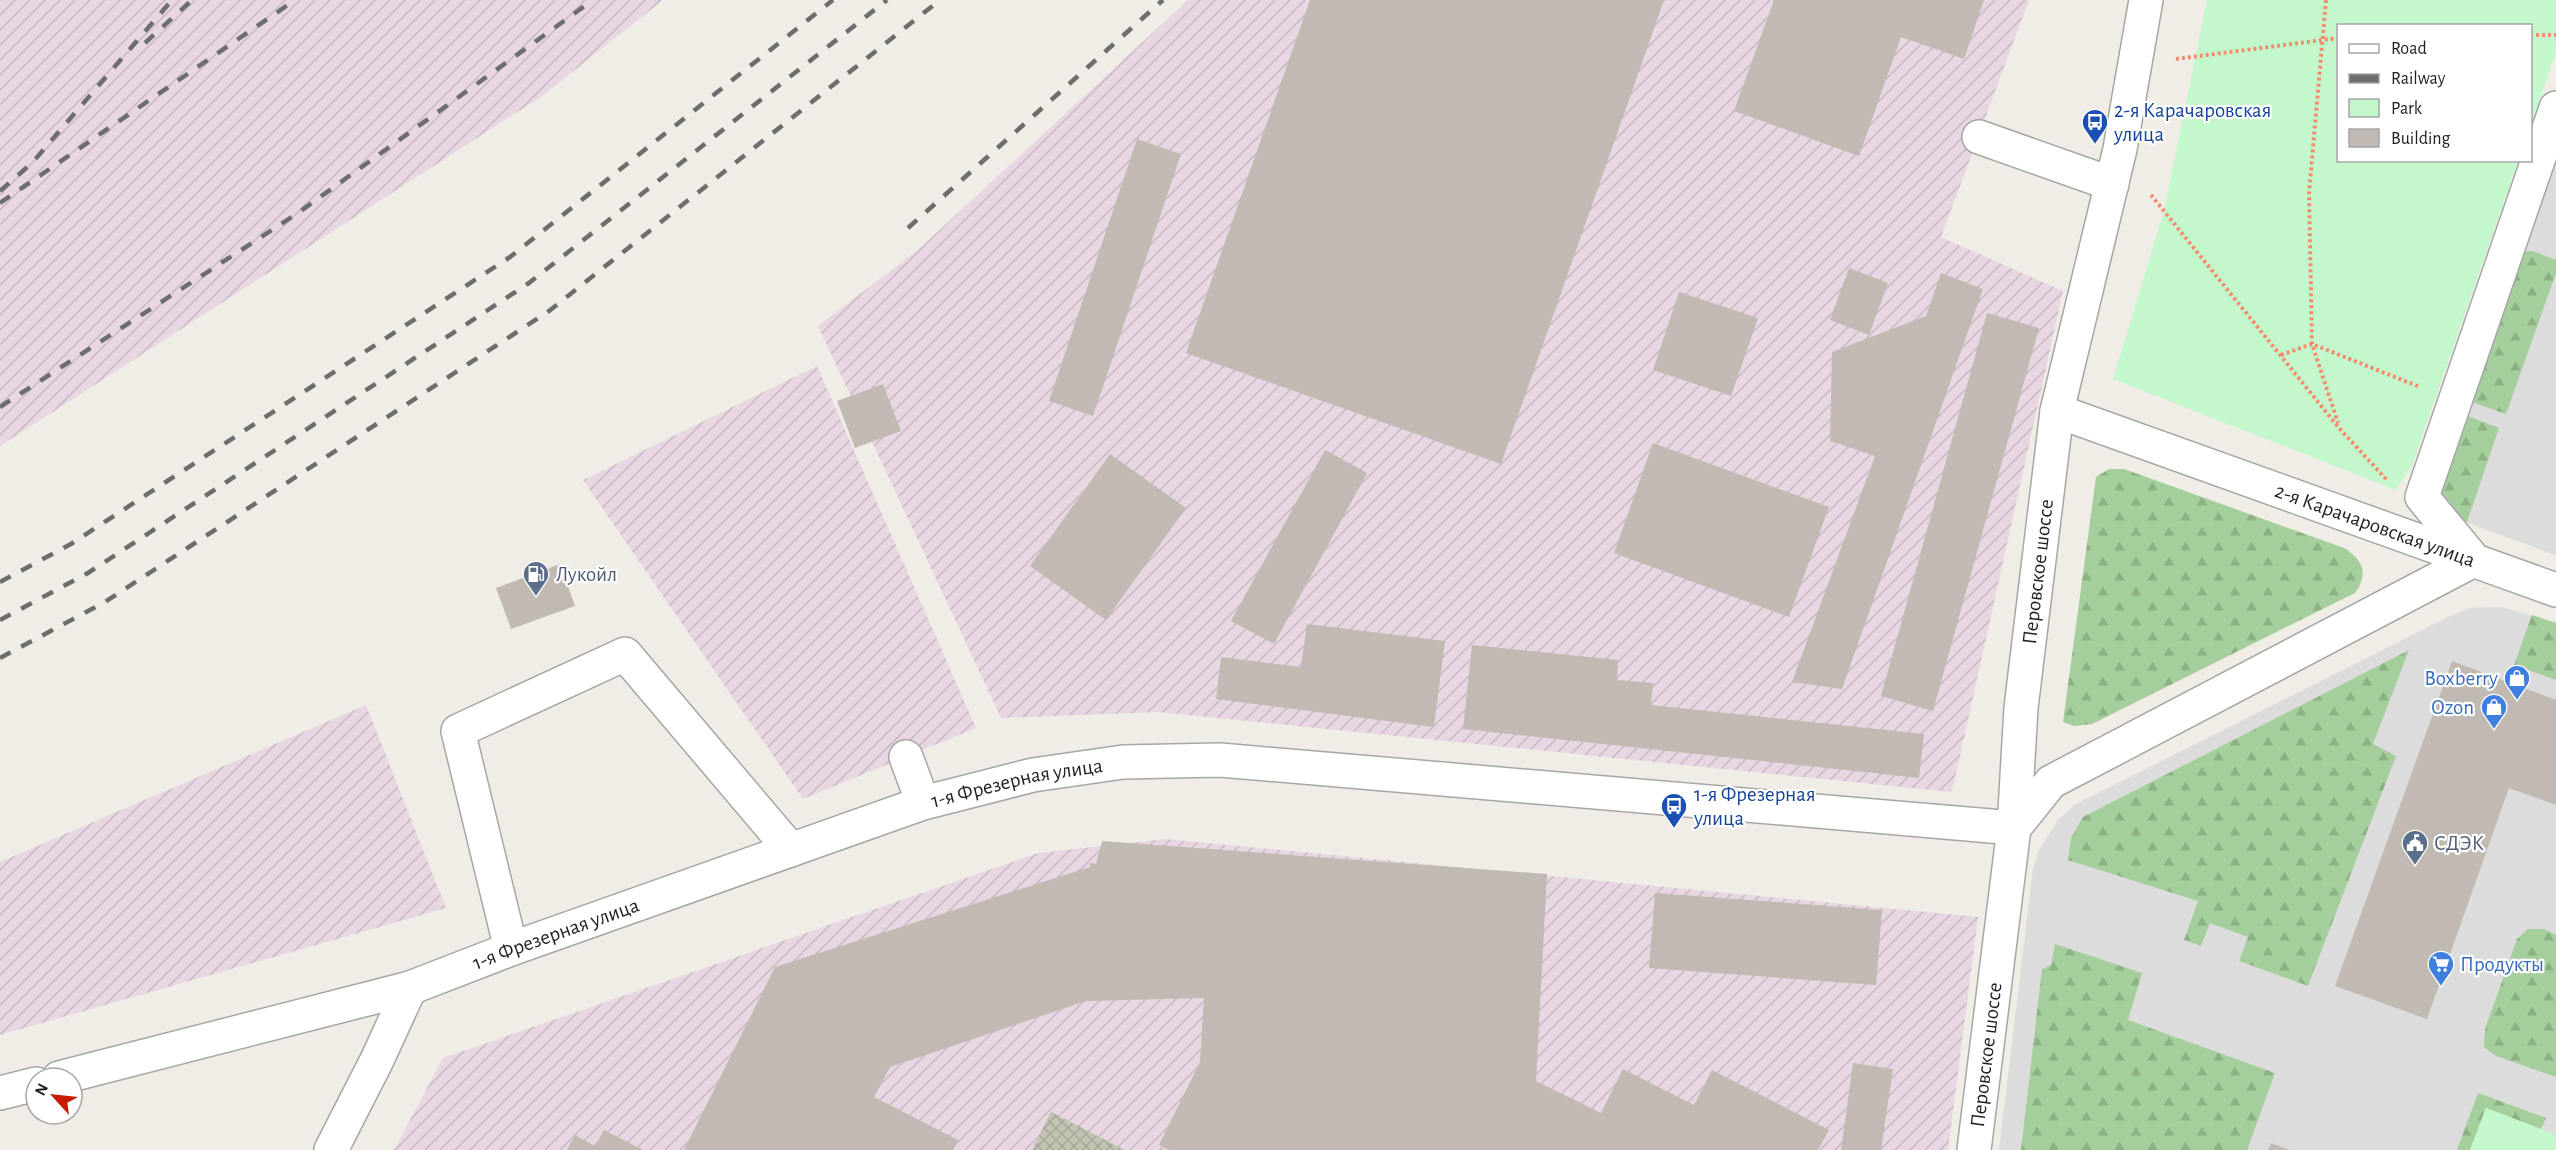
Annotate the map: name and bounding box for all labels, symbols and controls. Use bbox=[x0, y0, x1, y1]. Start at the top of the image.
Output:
legend bbox=[2337, 24, 2532, 162]
text: Road bbox=[2391, 40, 2427, 58]
text: Railway bbox=[2391, 70, 2446, 88]
place label: 2-я Карачаровская улица bbox=[2113, 100, 2271, 145]
text: Park bbox=[2391, 100, 2423, 118]
bus stop icon: 2-я Карачаровская улица bbox=[2080, 107, 2110, 145]
text: Building bbox=[2391, 130, 2451, 148]
street label: 2-я Карачаровская улица bbox=[2272, 480, 2478, 571]
street label: Перовское шоссе bbox=[2018, 498, 2057, 645]
fuel station icon: Лукойл bbox=[521, 559, 551, 597]
place label: Лукойл bbox=[556, 564, 617, 585]
shop icon: Boxberry bbox=[2502, 663, 2532, 701]
place label: Boxberry bbox=[2425, 668, 2498, 689]
shop icon: Ozon bbox=[2479, 692, 2509, 730]
place label: Ozon bbox=[2431, 697, 2474, 718]
street label: 1-я Фрезерная улица bbox=[929, 754, 1104, 811]
place label: 1-я Фрезерная улица bbox=[1693, 784, 1816, 829]
bus stop icon: 1-я Фрезерная улица bbox=[1659, 791, 1689, 829]
public building icon: СДЭК bbox=[2400, 828, 2430, 866]
place label: СДЭК bbox=[2434, 833, 2484, 854]
street label: 1-я Фрезерная улица bbox=[470, 894, 642, 973]
supermarket icon: Продукты bbox=[2426, 949, 2456, 987]
place label: Продукты bbox=[2460, 954, 2544, 975]
street label: Перовское шоссе bbox=[1966, 981, 2005, 1129]
north arrow bbox=[24, 1066, 84, 1126]
text: N bbox=[32, 1081, 51, 1098]

